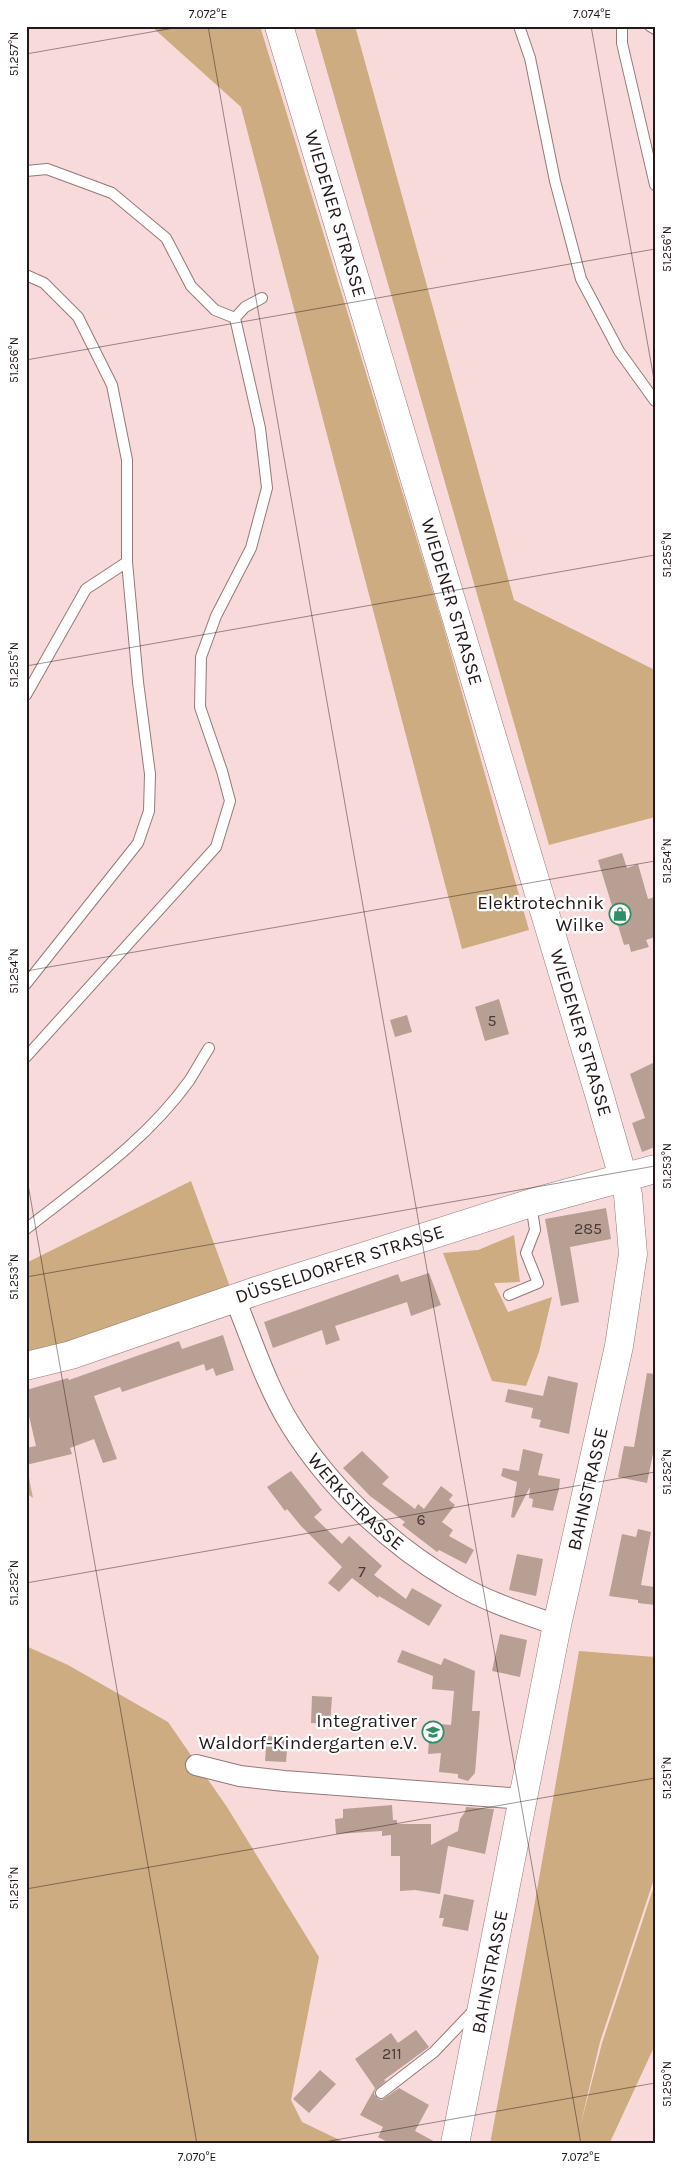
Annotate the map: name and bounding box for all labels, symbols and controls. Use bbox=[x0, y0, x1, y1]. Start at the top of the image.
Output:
text: 7.072°E bbox=[189, 7, 227, 21]
text: 7.074°E bbox=[573, 7, 611, 21]
text: 51.257°N bbox=[7, 32, 21, 76]
street label: WIEDENER STRASSE bbox=[300, 128, 371, 300]
text: 51.256°N bbox=[660, 226, 674, 272]
text: 51.256°N bbox=[7, 337, 21, 383]
street label: WIEDENER STRASSE bbox=[416, 516, 487, 688]
text: 51.255°N bbox=[660, 532, 674, 578]
text: 51.255°N bbox=[7, 642, 21, 688]
text: 51.254°N bbox=[660, 838, 674, 884]
place label: Elektrotechnik Wilke bbox=[477, 892, 604, 936]
shop icon: Elektrotechnik Wilke bbox=[608, 902, 632, 926]
street label: WIEDENER STRASSE bbox=[545, 947, 616, 1119]
text: 51.254°N bbox=[7, 948, 21, 994]
house number: 5 bbox=[487, 1011, 497, 1030]
text: 51.253°N bbox=[660, 1143, 674, 1189]
house number: 285 bbox=[574, 1219, 602, 1238]
street label: DÜSSELDORFER STRASSE bbox=[232, 1220, 447, 1308]
text: 51.253°N bbox=[7, 1254, 21, 1300]
street label: BAHNSTRASSE bbox=[563, 1425, 613, 1553]
street label: WERKSTRASSE bbox=[303, 1449, 408, 1555]
text: 51.252°N bbox=[660, 1449, 674, 1495]
house number: 6 bbox=[416, 1510, 426, 1529]
text: 51.252°N bbox=[7, 1560, 21, 1606]
house number: 7 bbox=[358, 1562, 366, 1581]
place label: Integrativer Waldorf-Kindergarten e.V. bbox=[199, 1710, 417, 1754]
school or university icon: Integrativer Waldorf-Kindergarten e.V. bbox=[421, 1720, 445, 1744]
text: 51.251°N bbox=[660, 1757, 674, 1799]
text: 51.251°N bbox=[7, 1867, 21, 1909]
street label: BAHNSTRASSE bbox=[467, 1908, 513, 2036]
house number: 211 bbox=[382, 2044, 402, 2063]
text: 51.250°N bbox=[660, 2061, 674, 2107]
text: 7.070°E bbox=[178, 2150, 216, 2164]
text: 7.072°E bbox=[562, 2150, 600, 2164]

